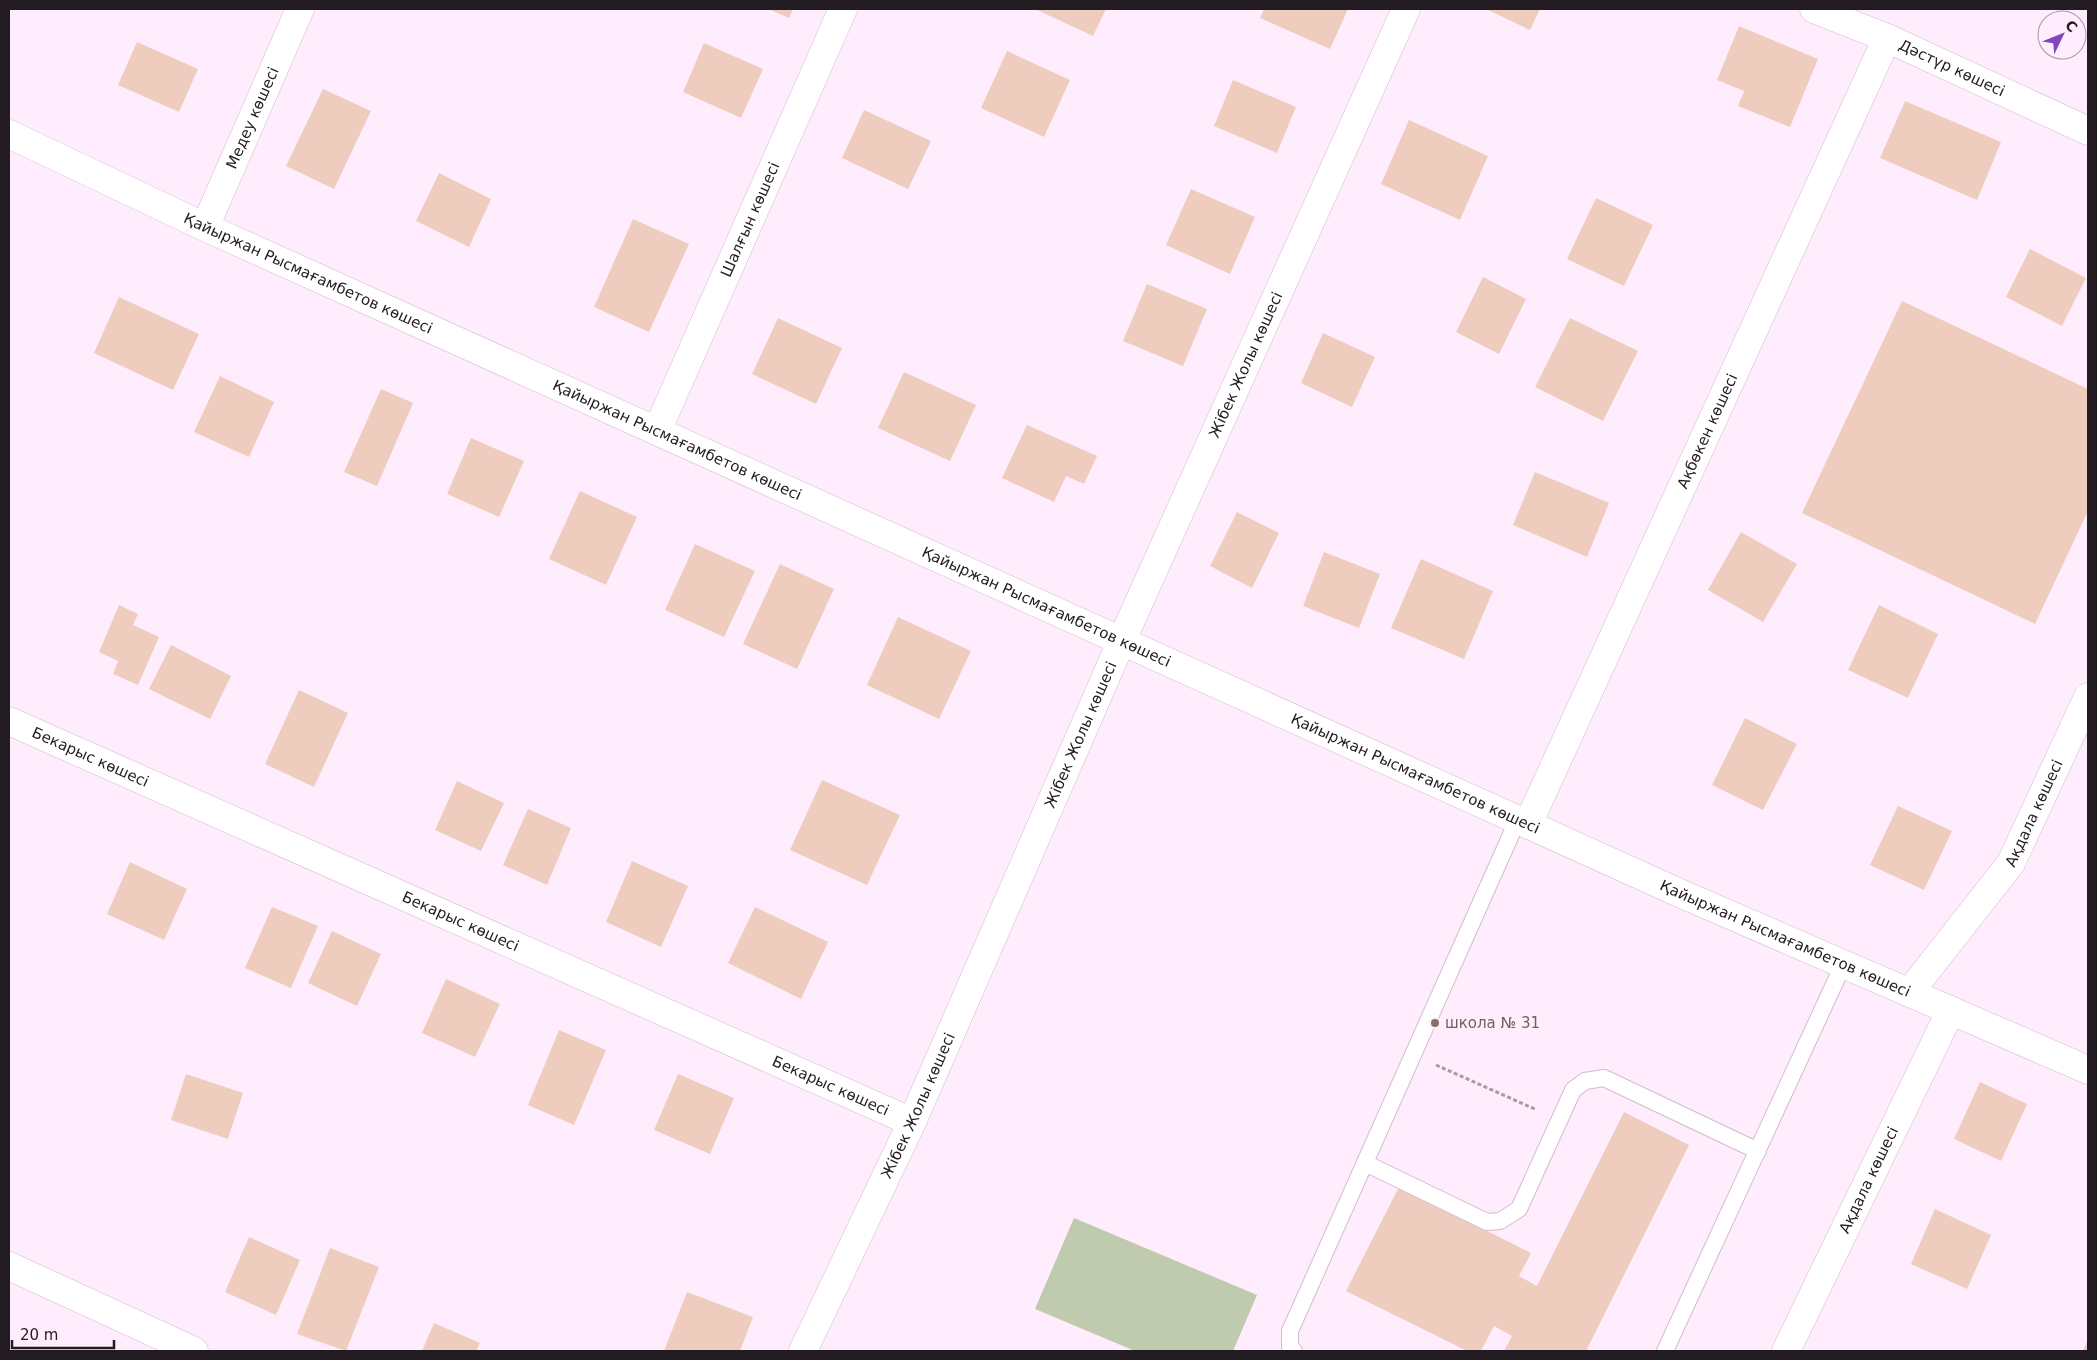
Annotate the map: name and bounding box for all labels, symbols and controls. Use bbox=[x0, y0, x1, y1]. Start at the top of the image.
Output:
north arrow bbox=[2037, 10, 2087, 60]
text: С bbox=[2062, 17, 2081, 35]
street label: Дәстүр көшесі bbox=[1896, 36, 2008, 100]
street label: Медеу көшесі bbox=[222, 64, 283, 172]
street label: Шалғын көшесі bbox=[717, 159, 783, 280]
street label: Қайыржан Рысмағамбетов көшесі bbox=[181, 209, 435, 338]
street label: Жібек Жолы көшесі bbox=[1205, 289, 1286, 441]
street label: Ақбөкен көшесі bbox=[1673, 371, 1741, 491]
street label: Қайыржан Рысмағамбетов көшесі bbox=[550, 376, 804, 504]
street label: Қайыржан Рысмағамбетов көшесі bbox=[919, 543, 1173, 671]
street label: Жібек Жолы көшесі bbox=[1041, 659, 1120, 811]
street label: Қайыржан Рысмағамбетов көшесі bbox=[1288, 710, 1543, 838]
street label: Бекарыс көшесі bbox=[29, 723, 151, 791]
street label: Ақдала көшесі bbox=[2001, 757, 2067, 870]
street label: Қайыржан Рысмағамбетов көшесі bbox=[1657, 876, 1913, 1001]
street label: Бекарыс көшесі bbox=[399, 888, 522, 955]
place label: школа № 31 bbox=[1445, 1014, 1540, 1032]
marker: школа № 31 bbox=[1429, 1017, 1441, 1029]
street label: Жібек Жолы көшесі bbox=[877, 1030, 959, 1181]
street label: Бекарыс көшесі bbox=[769, 1052, 892, 1120]
street label: Ақдала көшесі bbox=[1835, 1124, 1902, 1236]
scale bar bbox=[12, 1318, 115, 1350]
text: 20 m bbox=[20, 1326, 58, 1344]

